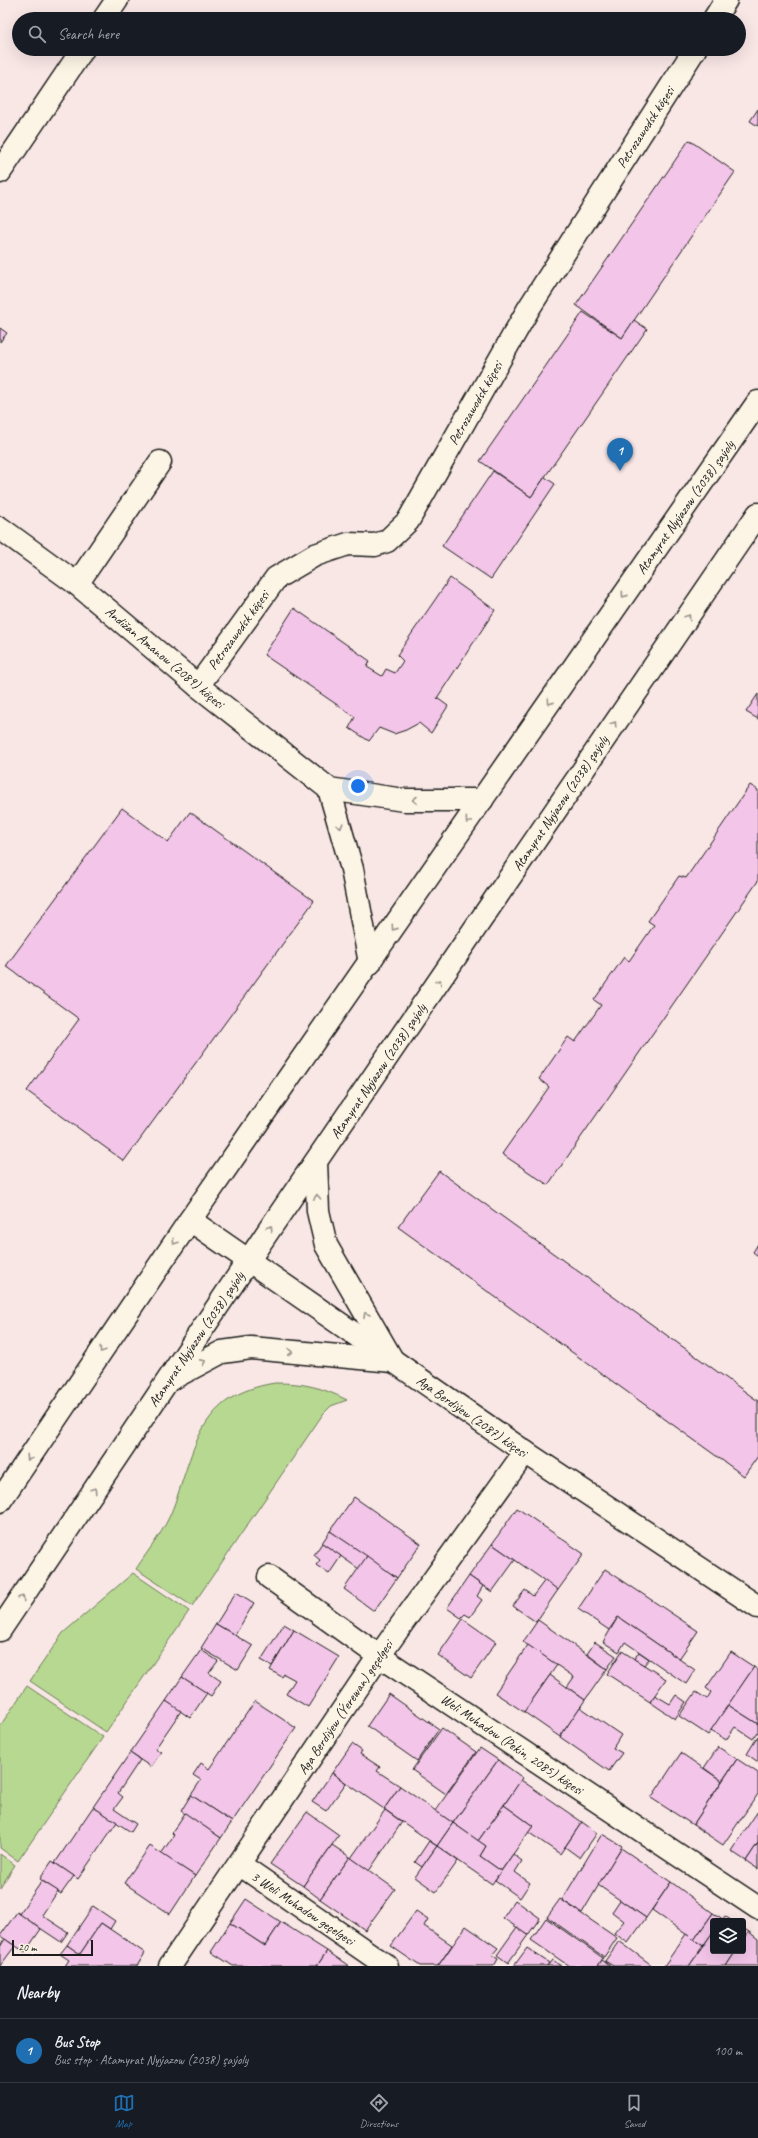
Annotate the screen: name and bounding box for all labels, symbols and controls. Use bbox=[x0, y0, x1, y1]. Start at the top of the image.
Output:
search box bbox=[12, 12, 746, 56]
icon: search bbox=[26, 23, 48, 45]
text: Search here bbox=[58, 25, 119, 44]
street label: Petrozawodsk köçesi bbox=[613, 81, 679, 171]
street label: Petrozawodsk köçesi bbox=[445, 356, 507, 448]
street label: Atamyrat Nyýazow (2038) şaýoly bbox=[633, 436, 739, 577]
pin: 1 bbox=[607, 438, 633, 471]
street label: Petrozawodsk köçesi bbox=[204, 586, 274, 673]
one-way arrow bbox=[622, 591, 629, 598]
street label: Andižan Amanow (2089) köçesi bbox=[102, 603, 229, 713]
one-way arrow bbox=[683, 614, 691, 621]
one-way arrow bbox=[547, 698, 555, 705]
one-way arrow bbox=[609, 722, 616, 729]
street label: Atamyrat Nyýazow (2038) şaýoly bbox=[509, 731, 613, 874]
your location bbox=[348, 776, 368, 796]
one-way arrow bbox=[412, 796, 418, 804]
one-way arrow bbox=[466, 816, 473, 823]
one-way arrow bbox=[335, 823, 344, 830]
one-way arrow bbox=[392, 923, 399, 930]
one-way arrow bbox=[434, 979, 441, 986]
street label: Atamyrat Nyýazow (2038) şaýoly bbox=[327, 999, 431, 1142]
one-way arrow bbox=[313, 1194, 322, 1200]
one-way arrow bbox=[265, 1225, 273, 1232]
one-way arrow bbox=[173, 1238, 180, 1245]
street label: Atamyrat Nyýazow (2038) şaýoly bbox=[145, 1267, 249, 1410]
one-way arrow bbox=[364, 1312, 371, 1319]
one-way arrow bbox=[99, 1346, 107, 1353]
one-way arrow bbox=[287, 1347, 293, 1356]
one-way arrow bbox=[199, 1359, 206, 1367]
street label: Aga Berdiýew (2087) köçesi bbox=[413, 1372, 532, 1462]
one-way arrow bbox=[26, 1454, 34, 1461]
one-way arrow bbox=[89, 1487, 97, 1494]
one-way arrow bbox=[17, 1595, 24, 1602]
street label: Aga Berdiýew (Ýerewan) geçelgesi bbox=[294, 1635, 398, 1778]
street label: Weli Muhadow (Pekin, 2085) köçesi bbox=[437, 1690, 588, 1800]
street label: 3 Weli Muhadow geçelgesi bbox=[248, 1868, 359, 1950]
map controls bbox=[710, 1918, 746, 1954]
button: layers bbox=[710, 1918, 746, 1954]
scale bar bbox=[12, 1938, 93, 1957]
text: 20 m bbox=[18, 1940, 37, 1954]
text: Nearby bbox=[16, 1982, 59, 2003]
text: Bus Stop bbox=[54, 2033, 100, 2052]
text: 1 bbox=[26, 2043, 32, 2059]
text: 100 m bbox=[714, 2043, 742, 2059]
text: Bus stop · Atamyrat Nyýazow (2038) şaýoly bbox=[54, 2052, 248, 2068]
tab: Map bbox=[113, 2092, 135, 2130]
tab: Directions bbox=[360, 2092, 398, 2130]
tab: Saved bbox=[623, 2092, 645, 2130]

